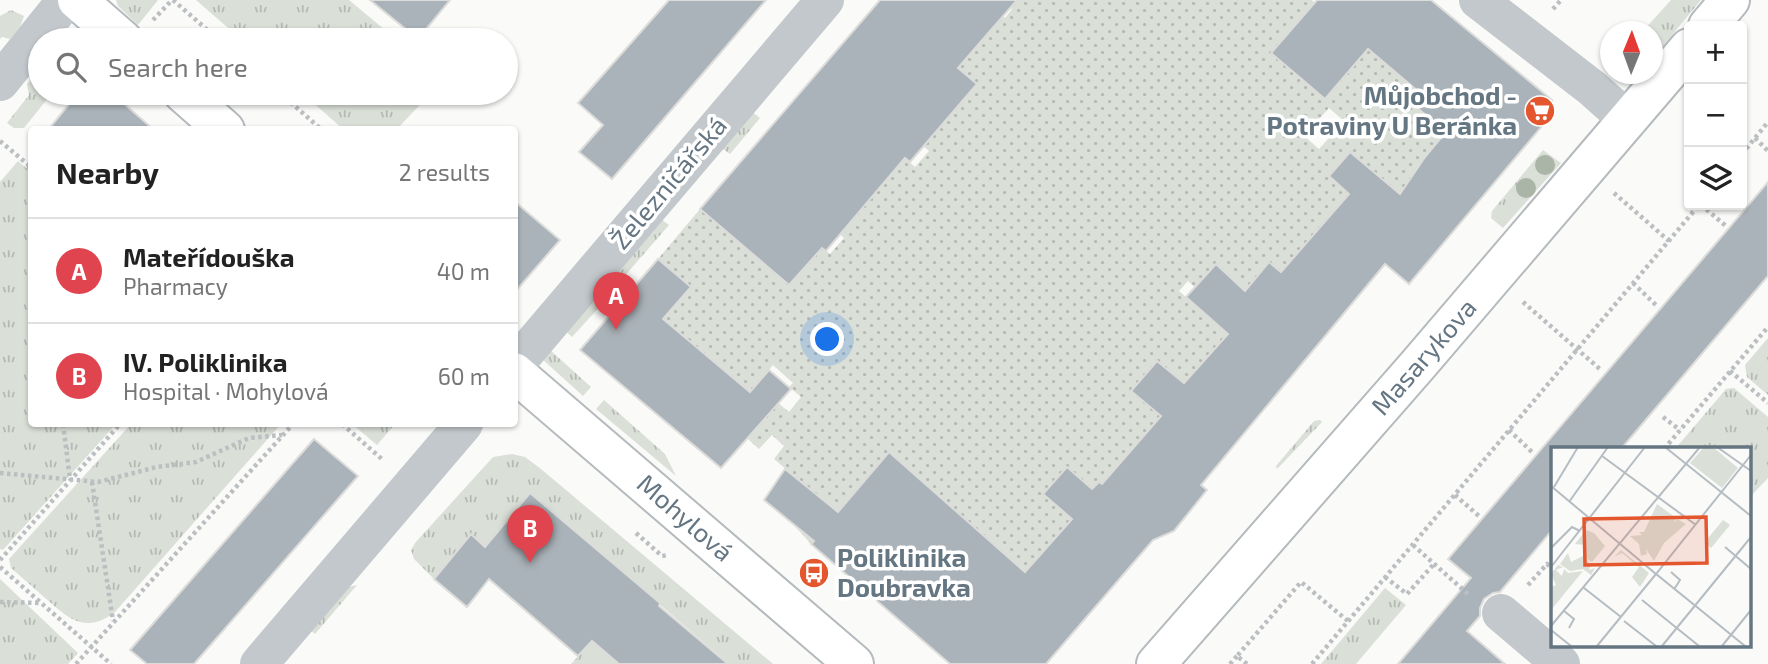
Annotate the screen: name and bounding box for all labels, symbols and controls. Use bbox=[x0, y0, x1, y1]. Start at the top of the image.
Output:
north arrow bbox=[1600, 21, 1663, 84]
map controls bbox=[1684, 21, 1747, 210]
button: + bbox=[1684, 21, 1747, 84]
search box bbox=[28, 28, 518, 105]
icon: search bbox=[52, 48, 90, 86]
text: Search here bbox=[108, 51, 248, 82]
place label: Můjobchod - Potraviny U Beránka bbox=[1266, 79, 1517, 141]
button: − bbox=[1684, 84, 1747, 147]
supermarket icon: Můjobchod - Potraviny U Beránka bbox=[1523, 94, 1557, 128]
street label: Železničářská bbox=[603, 110, 732, 255]
button: layers bbox=[1684, 147, 1747, 210]
text: Nearby bbox=[56, 154, 159, 190]
text: 2 results bbox=[399, 158, 490, 186]
text: Mateřídouška bbox=[123, 241, 295, 272]
text: A bbox=[71, 257, 87, 285]
text: 40 m bbox=[437, 257, 490, 285]
text: Pharmacy bbox=[123, 272, 228, 300]
pin: A bbox=[593, 272, 639, 330]
street label: Masarykova bbox=[1364, 291, 1482, 421]
your location bbox=[810, 322, 844, 356]
text: IV. Poliklinika bbox=[123, 346, 288, 377]
text: B bbox=[72, 362, 86, 390]
text: 60 m bbox=[438, 362, 490, 390]
text: Hospital · Mohylová bbox=[123, 377, 329, 405]
inset map bbox=[1551, 447, 1750, 646]
street label: Mohylová bbox=[632, 467, 740, 567]
pin: B bbox=[507, 505, 553, 563]
place label: Poliklinika Doubravka bbox=[837, 541, 971, 602]
bus stop icon: Poliklinika Doubravka bbox=[797, 556, 831, 590]

